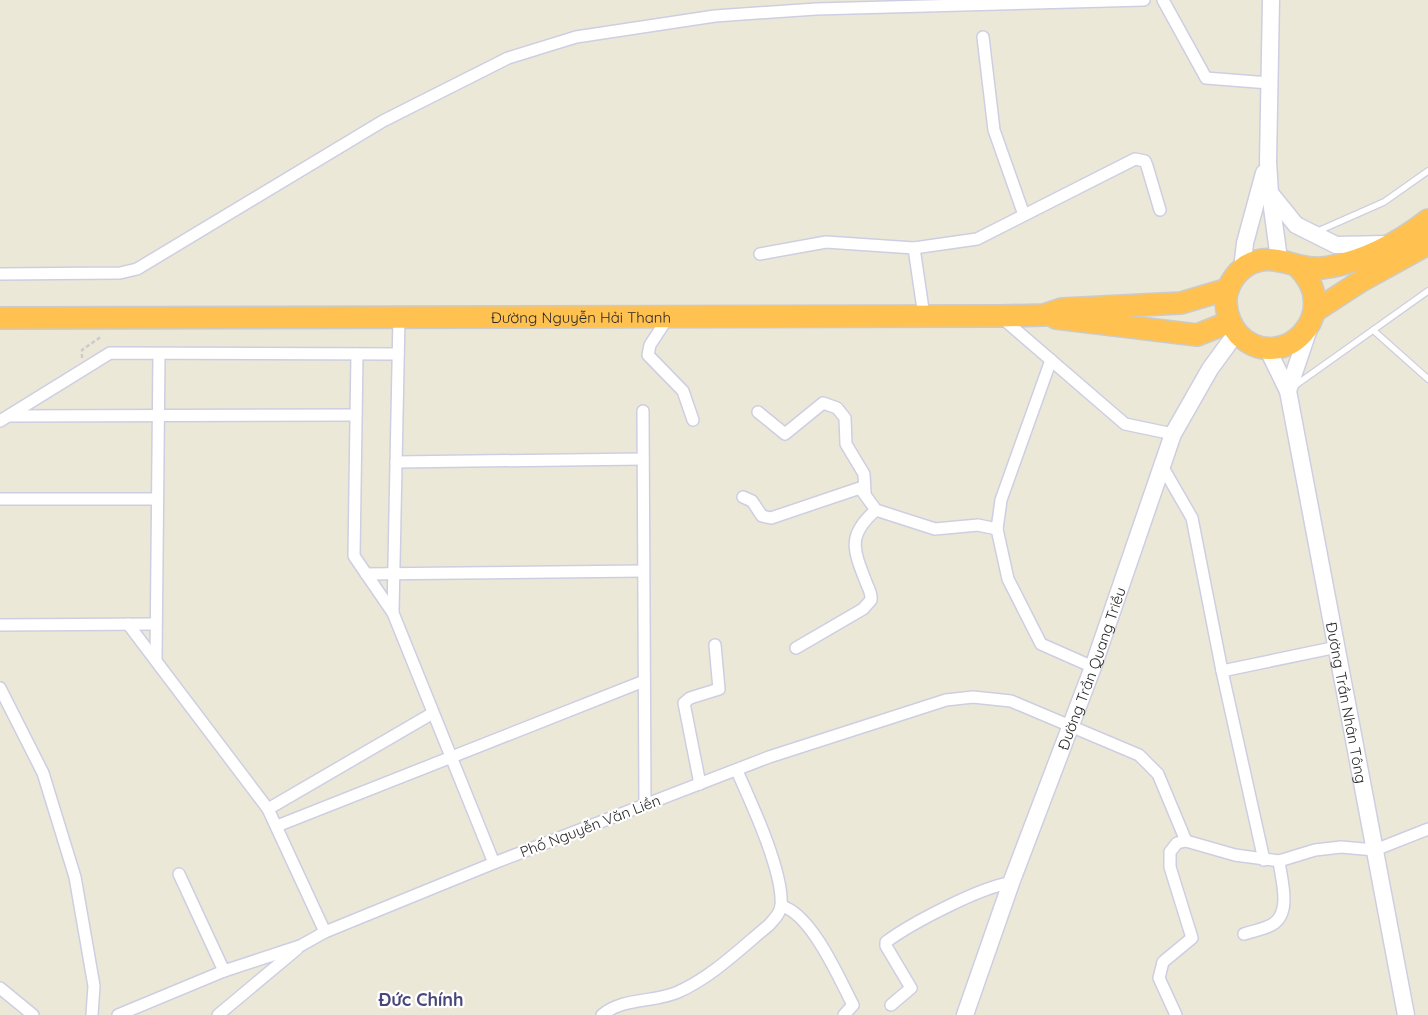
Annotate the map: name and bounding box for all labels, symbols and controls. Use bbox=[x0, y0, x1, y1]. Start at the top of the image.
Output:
street label: Đường Nguyễn Hải Thanh bbox=[491, 307, 671, 327]
street label: Đường Trần Quang Triều bbox=[1053, 584, 1129, 752]
street label: Đường Trần Nhân Tông bbox=[1322, 620, 1371, 785]
street label: Phố Nguyễn Văn Liền bbox=[517, 790, 663, 862]
district label: Đức Chính bbox=[377, 988, 464, 1011]

